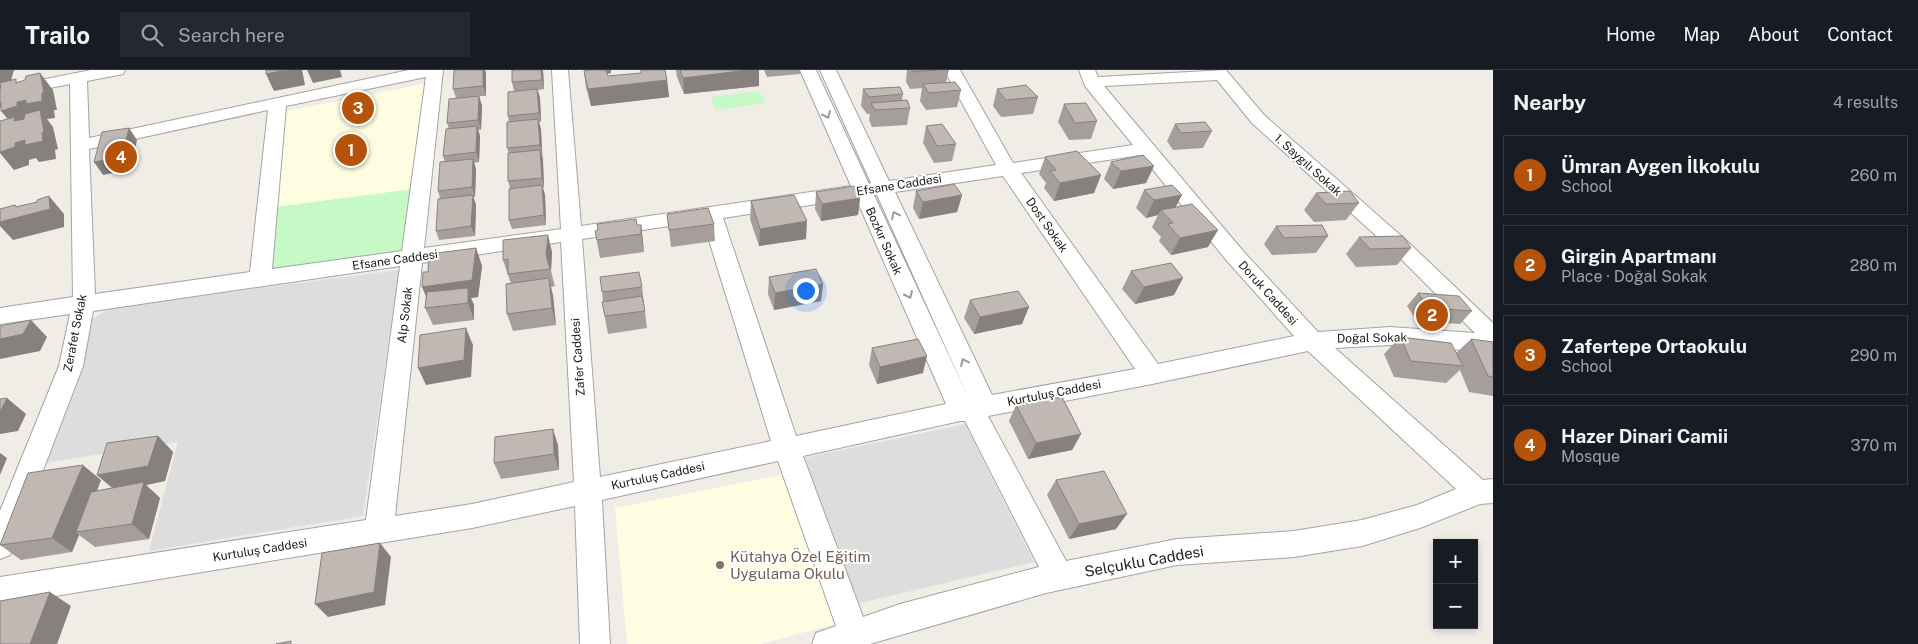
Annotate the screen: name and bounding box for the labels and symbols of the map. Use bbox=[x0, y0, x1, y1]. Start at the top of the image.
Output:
pin: 3 bbox=[342, 89, 374, 127]
one-way arrow bbox=[821, 110, 832, 119]
pin: 1 bbox=[335, 131, 367, 169]
street label: 1. Saygılı Sokak bbox=[1271, 131, 1345, 199]
pin: 4 bbox=[105, 138, 137, 176]
street label: Efsane Caddesi bbox=[855, 171, 943, 199]
street label: Dost Sokak bbox=[1023, 195, 1071, 255]
street label: Bozkır Sokak bbox=[863, 205, 905, 277]
one-way arrow bbox=[891, 211, 902, 220]
street label: Efsane Caddesi bbox=[351, 247, 439, 273]
street label: Doruk Caddesi bbox=[1236, 258, 1300, 328]
your location bbox=[793, 278, 819, 304]
street label: Alp Sokak bbox=[395, 286, 415, 344]
one-way arrow bbox=[902, 289, 912, 298]
street label: Zerafet Sokak bbox=[61, 293, 89, 373]
pin: 2 bbox=[1416, 296, 1448, 334]
street label: Zafer Caddesi bbox=[568, 318, 588, 396]
street label: Doğal Sokak bbox=[1337, 330, 1408, 346]
one-way arrow bbox=[960, 358, 970, 367]
street label: Kurtuluş Caddesi bbox=[1006, 377, 1102, 409]
street label: Kurtuluş Caddesi bbox=[610, 459, 706, 493]
street label: Kurtuluş Caddesi bbox=[212, 536, 308, 564]
street label: Selçuklu Caddesi bbox=[1083, 542, 1205, 580]
place label: Kütahya Özel Eğitim Uygulama Okulu bbox=[730, 547, 870, 582]
marker: Kütahya Özel Eğitim Uygulama Okulu bbox=[714, 559, 726, 571]

